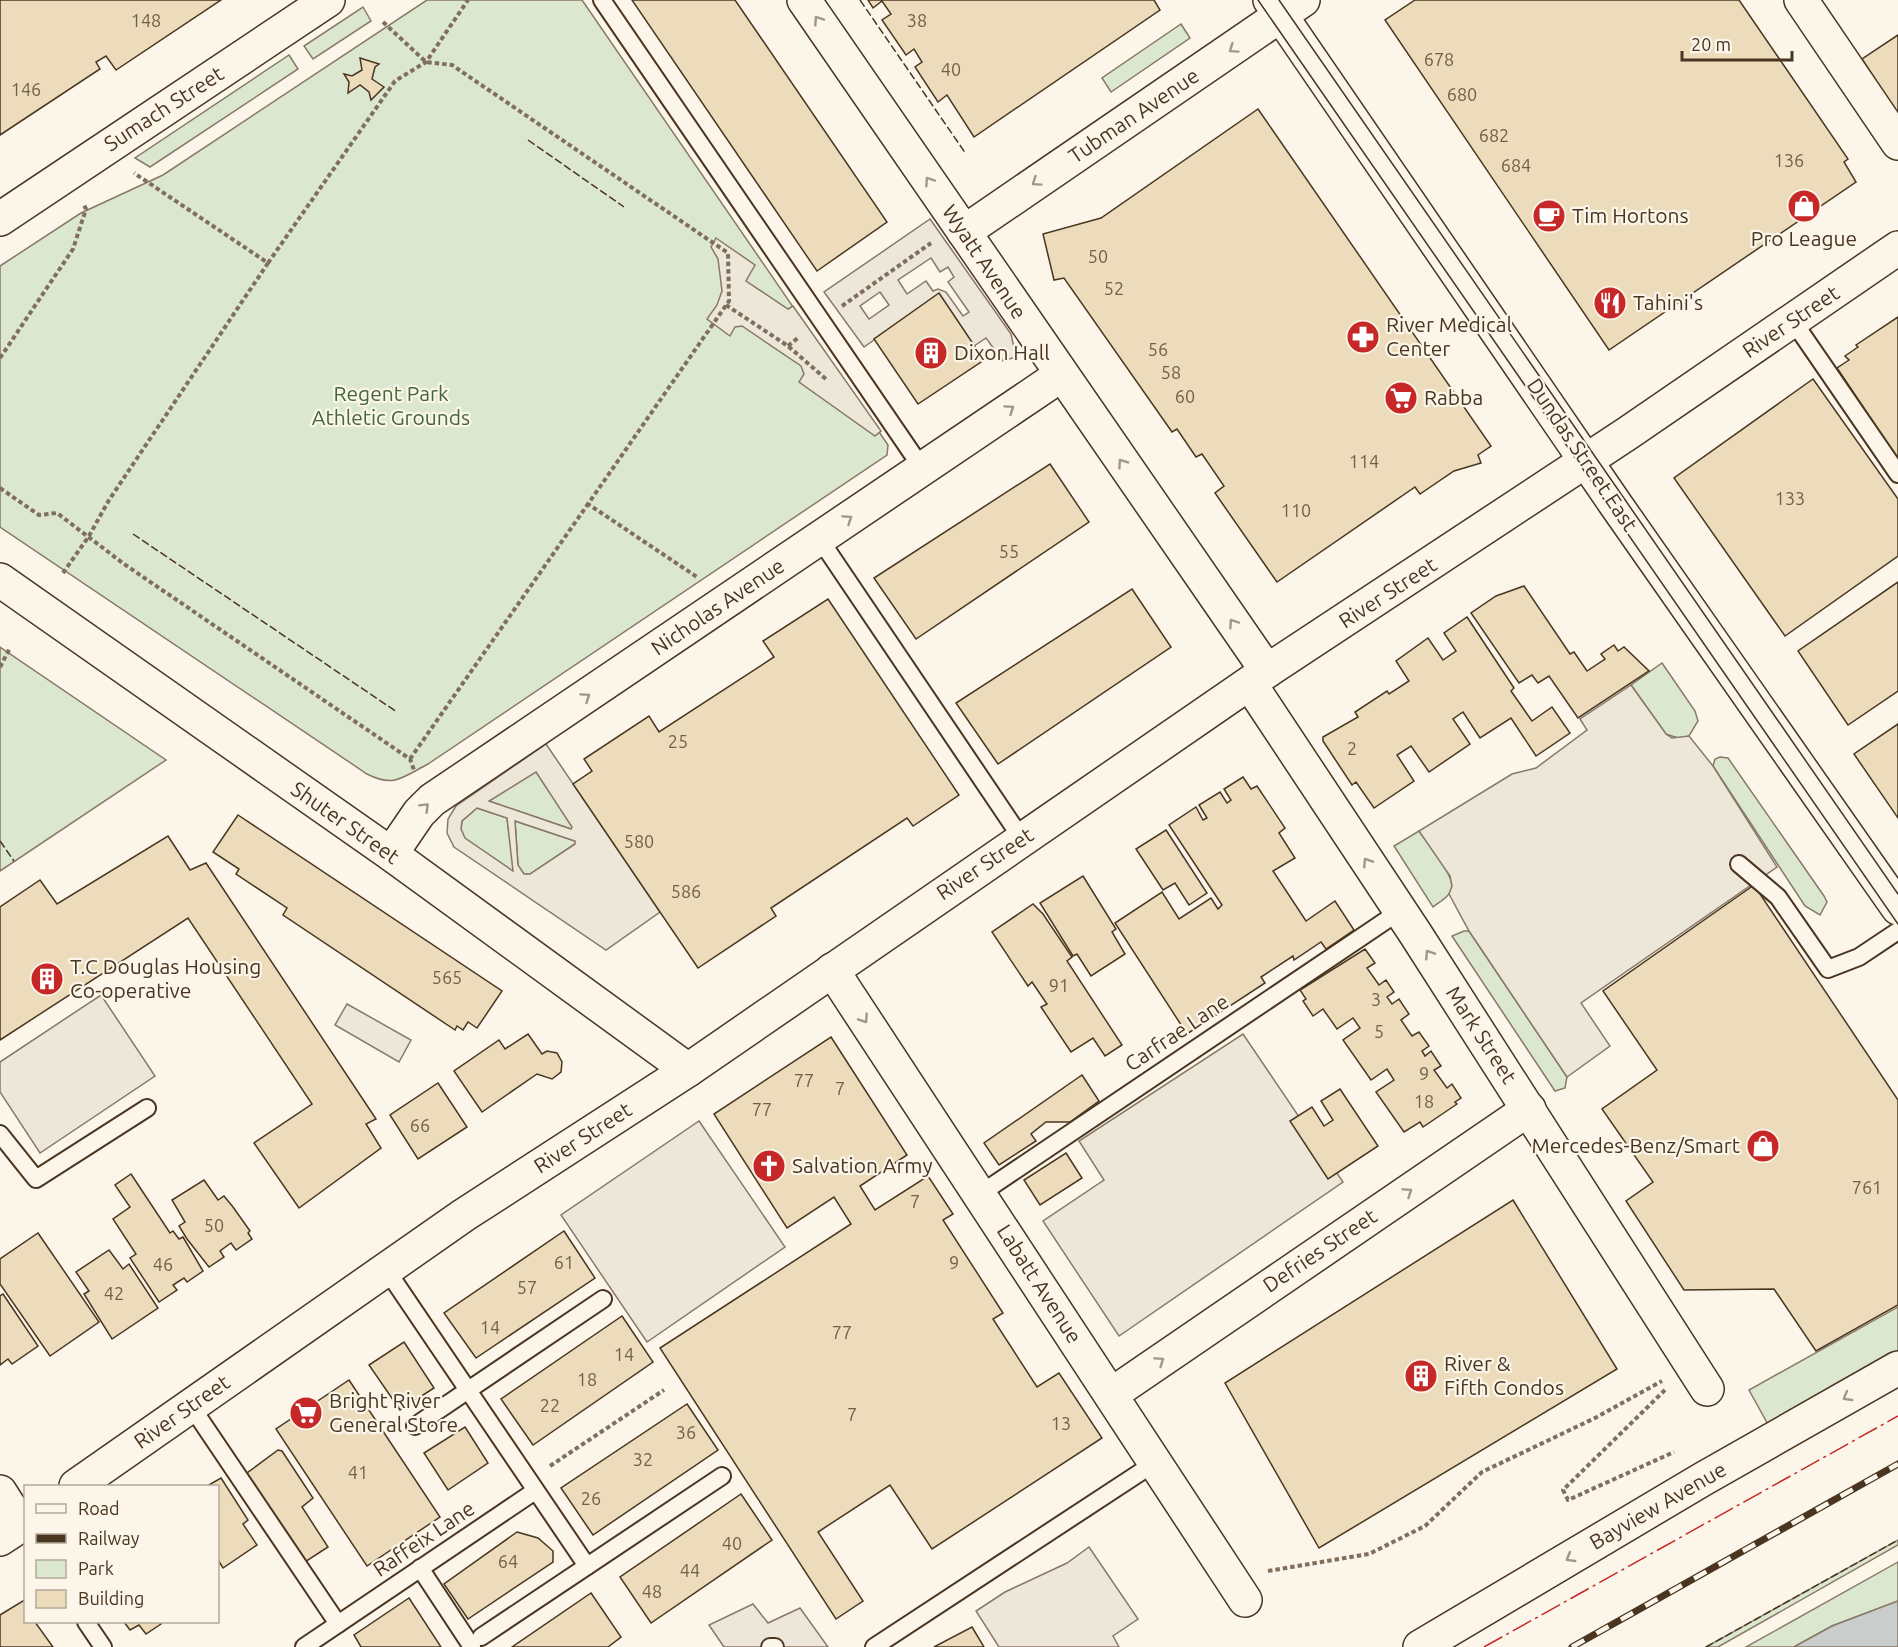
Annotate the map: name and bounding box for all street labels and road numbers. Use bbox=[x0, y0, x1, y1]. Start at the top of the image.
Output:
street label: Sumach Street bbox=[99, 61, 227, 156]
street label: Tubman Avenue bbox=[1064, 63, 1203, 168]
street label: Wyatt Avenue bbox=[938, 200, 1032, 323]
street label: River Street bbox=[1738, 280, 1843, 362]
street label: Dundas Street East bbox=[1523, 373, 1643, 535]
street label: River Street bbox=[1334, 552, 1441, 633]
street label: Nicholas Avenue bbox=[646, 553, 788, 660]
street label: Shuter Street bbox=[287, 776, 404, 868]
street label: River Street bbox=[932, 822, 1037, 904]
street label: Mark Street bbox=[1442, 981, 1522, 1088]
street label: Carfrae Lane bbox=[1120, 989, 1233, 1076]
street label: River Street bbox=[529, 1097, 636, 1178]
street label: Defries Street bbox=[1258, 1203, 1381, 1297]
street label: Labatt Avenue bbox=[993, 1220, 1087, 1347]
street label: River Street bbox=[129, 1369, 234, 1453]
street label: Bayview Avenue bbox=[1585, 1456, 1730, 1554]
street label: Raffeix Lane bbox=[368, 1496, 479, 1581]

